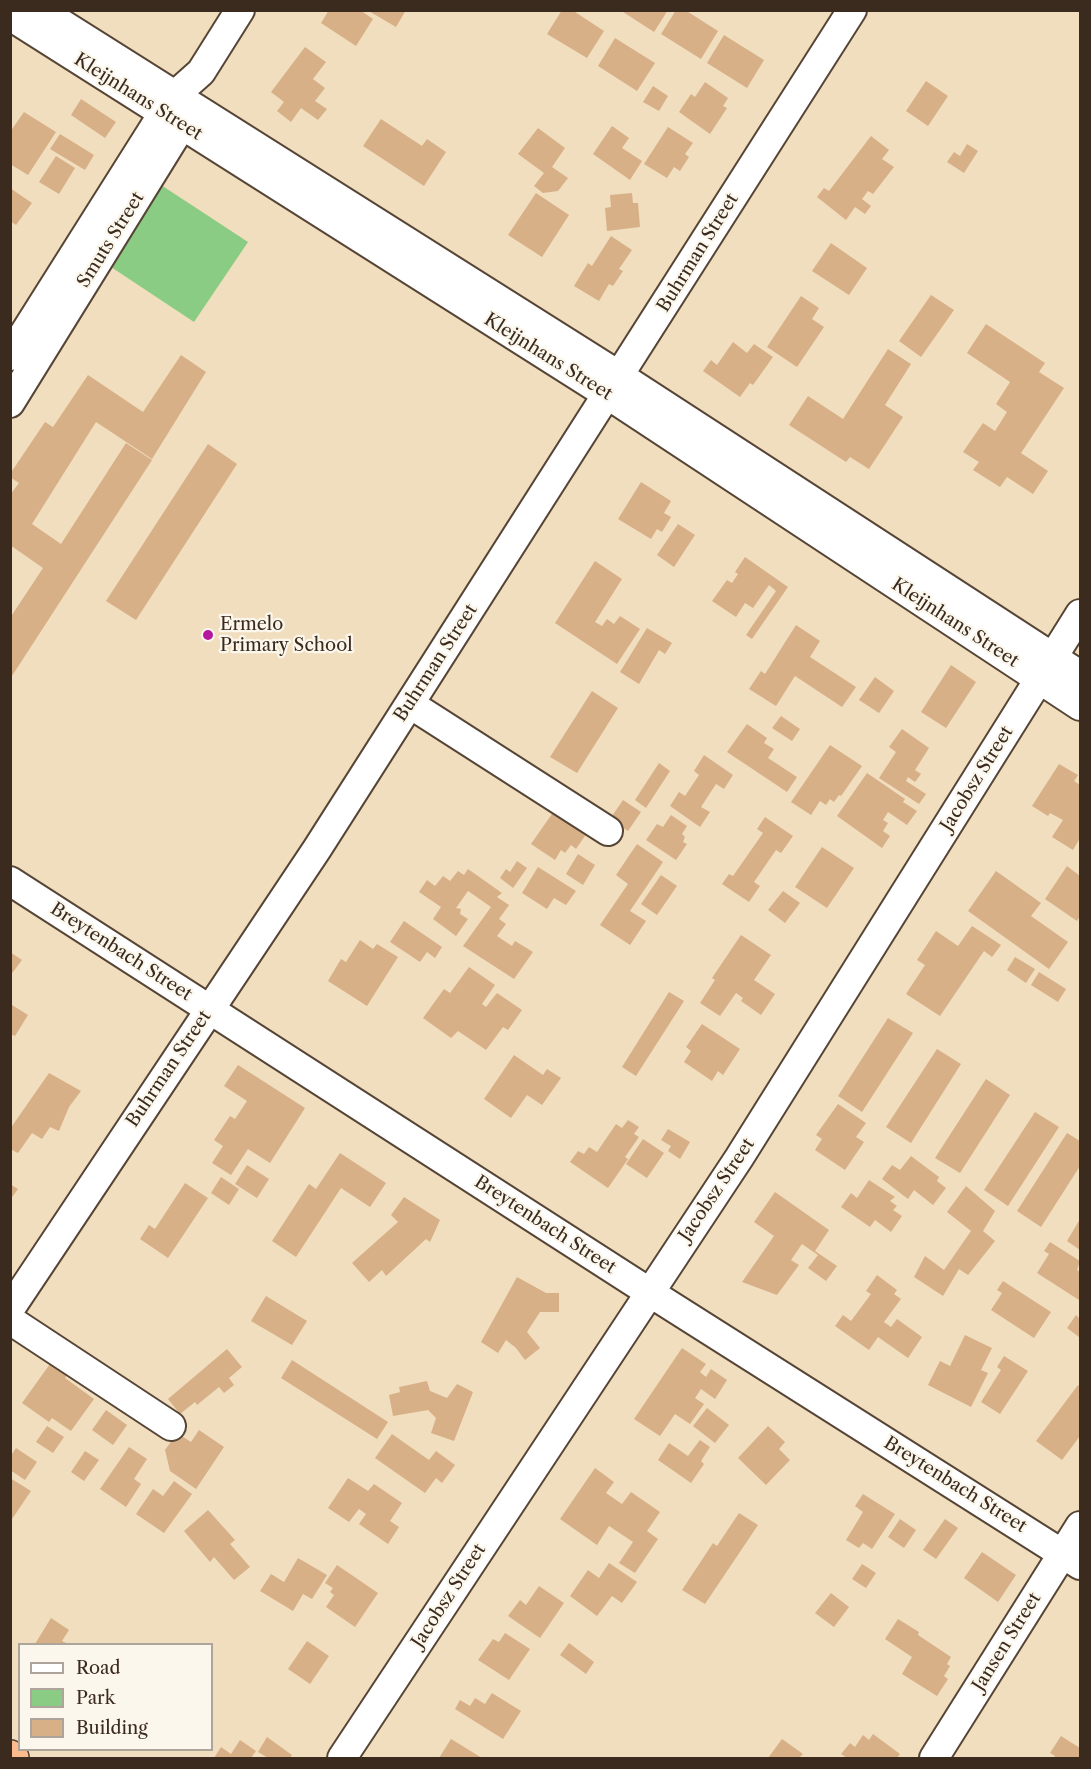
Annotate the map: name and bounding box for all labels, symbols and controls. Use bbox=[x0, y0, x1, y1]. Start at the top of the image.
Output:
street label: Kleijnhans Street bbox=[70, 49, 206, 145]
street label: Smuts Street bbox=[73, 188, 149, 292]
street label: Buhrman Street bbox=[653, 190, 743, 316]
street label: Kleijnhans Street bbox=[480, 309, 616, 405]
street label: Kleijnhans Street bbox=[887, 574, 1023, 672]
street label: Buhrman Street bbox=[390, 600, 482, 726]
place label: Ermelo Primary School bbox=[220, 614, 353, 656]
marker: Ermelo Primary School bbox=[201, 628, 215, 642]
street label: Jacobsz Street bbox=[936, 722, 1018, 836]
street label: Breytenbach Street bbox=[46, 898, 196, 1006]
street label: Buhrman Street bbox=[122, 1007, 216, 1131]
street label: Jacobsz Street bbox=[675, 1134, 759, 1246]
street label: Breytenbach Street bbox=[470, 1171, 620, 1279]
street label: Breytenbach Street bbox=[880, 1432, 1030, 1538]
street label: Jacobsz Street bbox=[407, 1540, 491, 1652]
street label: Jansen Street bbox=[968, 1589, 1046, 1695]
legend bbox=[18, 1643, 213, 1751]
text: Road bbox=[76, 1657, 121, 1679]
text: Park bbox=[76, 1687, 115, 1709]
text: Building bbox=[76, 1717, 148, 1739]

